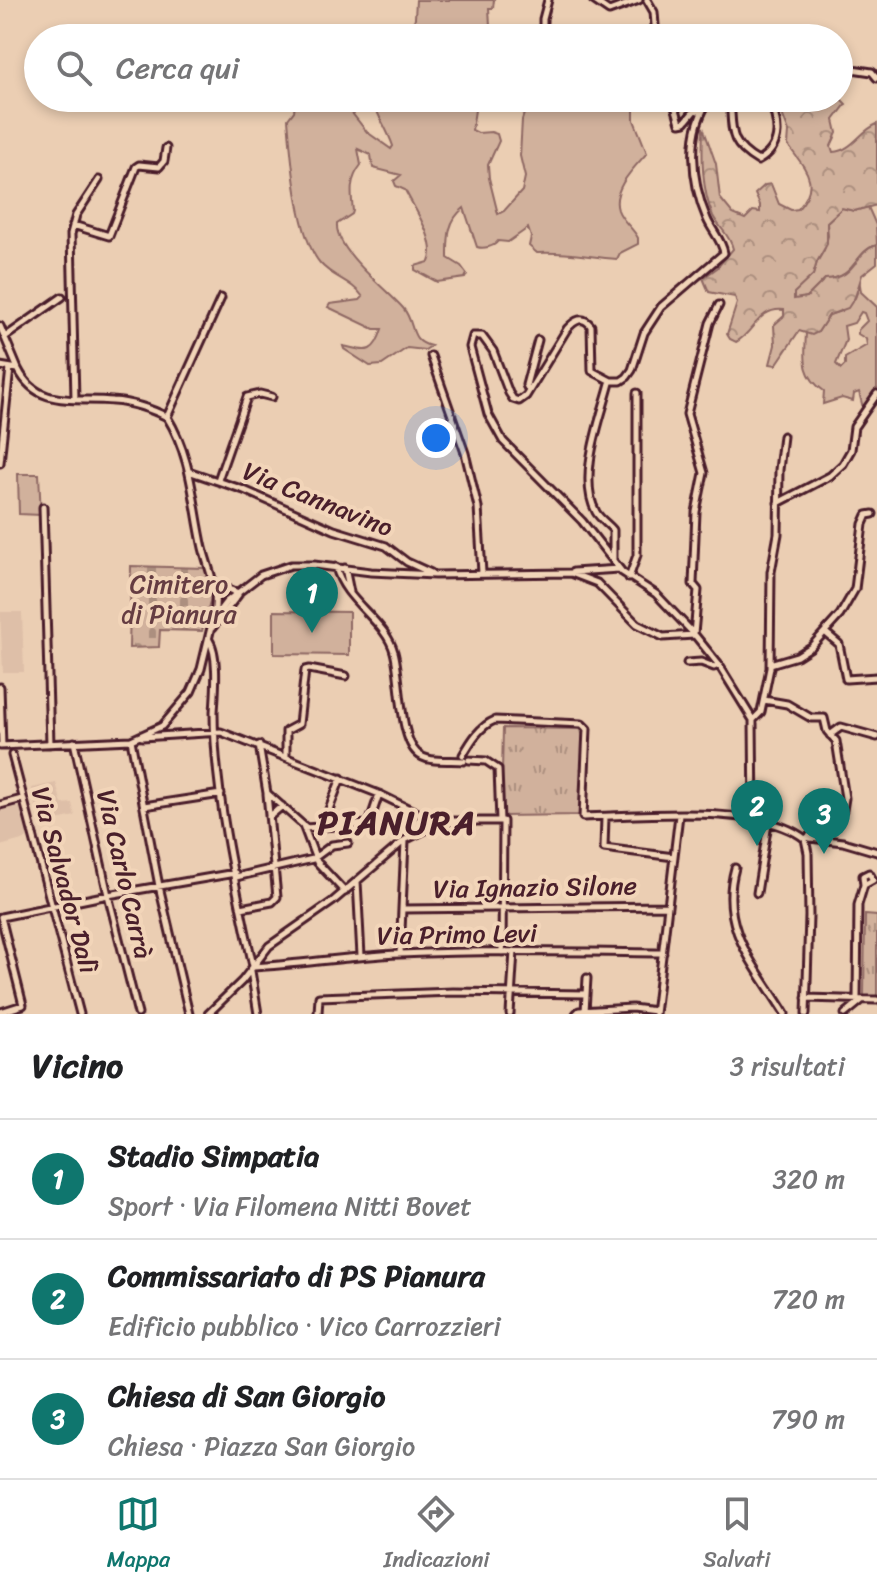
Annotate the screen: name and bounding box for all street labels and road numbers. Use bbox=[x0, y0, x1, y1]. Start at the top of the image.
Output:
street label: Via Cannavino bbox=[236, 448, 400, 550]
street label: Via Salvador Dalì bbox=[18, 781, 112, 979]
street label: Via Carlo Carrà bbox=[83, 785, 167, 963]
street label: Via Ignazio Silone bbox=[433, 862, 637, 912]
street label: Via Primo Levi bbox=[377, 910, 538, 958]

